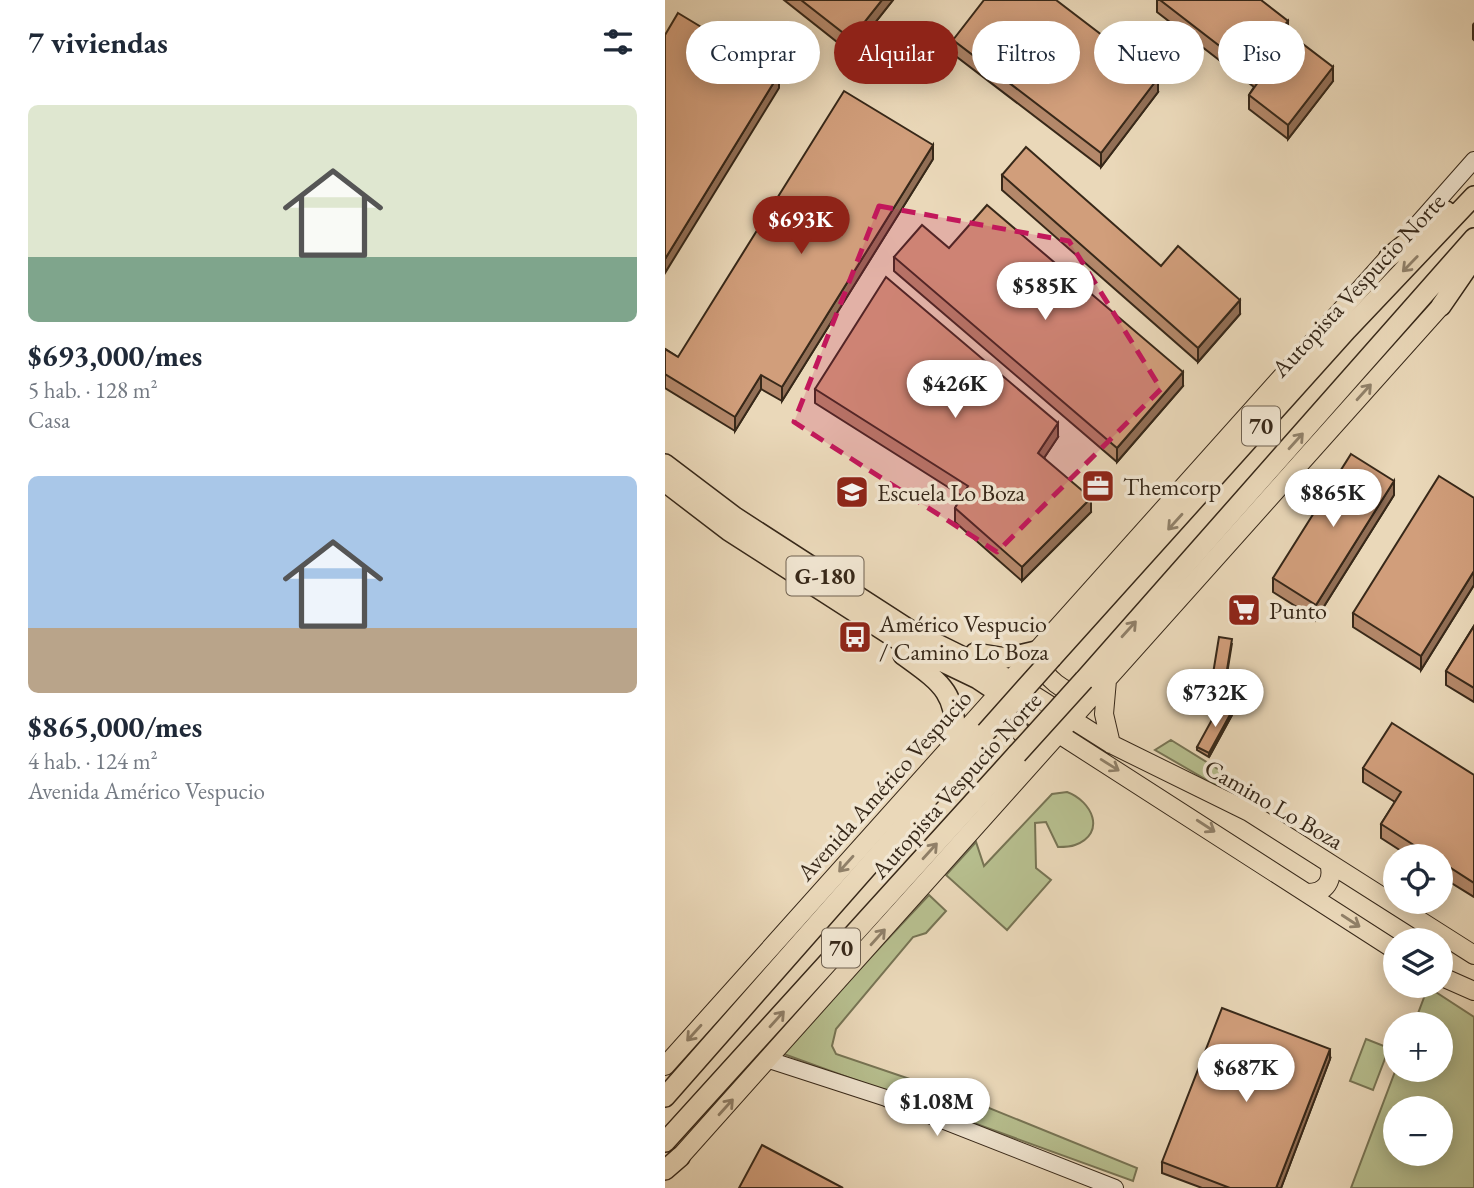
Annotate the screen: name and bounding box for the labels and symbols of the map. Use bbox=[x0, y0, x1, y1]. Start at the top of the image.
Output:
street label: Autopista Vespucio Norte bbox=[1264, 186, 1451, 384]
pin: $693K bbox=[752, 196, 850, 256]
one-way arrow bbox=[1402, 255, 1419, 272]
pin: $585K bbox=[996, 262, 1094, 322]
pin: $426K bbox=[906, 360, 1004, 420]
one-way arrow bbox=[1356, 384, 1373, 401]
road number: 70 bbox=[1242, 406, 1280, 446]
one-way arrow bbox=[1288, 432, 1304, 450]
office icon: Themcorp bbox=[1079, 467, 1117, 505]
pin: $865K bbox=[1284, 470, 1382, 529]
place label: Themcorp bbox=[1123, 471, 1221, 502]
school or university icon: Escuela Lo Boza bbox=[833, 473, 871, 511]
place label: Escuela Lo Boza bbox=[877, 477, 1026, 508]
one-way arrow bbox=[1167, 513, 1183, 531]
road number: G-180 bbox=[787, 556, 863, 596]
supermarket icon: Punto bbox=[1225, 591, 1263, 629]
place label: Punto bbox=[1269, 595, 1327, 626]
place label: Américo Vespucio / Camino Lo Boza bbox=[878, 608, 1049, 667]
bus stop icon: Américo Vespucio / Camino Lo Boza bbox=[836, 618, 874, 656]
one-way arrow bbox=[1121, 620, 1137, 638]
pin: $732K bbox=[1166, 670, 1264, 729]
street label: Avenida Américo Vespucio bbox=[789, 683, 978, 888]
street label: Autopista Vespucio Norte bbox=[863, 685, 1048, 886]
street label: Camino Lo Boza bbox=[1199, 752, 1349, 856]
one-way arrow bbox=[1100, 758, 1119, 773]
one-way arrow bbox=[1195, 820, 1215, 834]
one-way arrow bbox=[921, 842, 937, 860]
one-way arrow bbox=[838, 855, 854, 873]
one-way arrow bbox=[1341, 914, 1361, 928]
road number: 70 bbox=[822, 928, 860, 967]
one-way arrow bbox=[869, 929, 886, 946]
one-way arrow bbox=[768, 1011, 785, 1028]
one-way arrow bbox=[686, 1024, 702, 1042]
pin: $687K bbox=[1197, 1044, 1295, 1104]
pin: $1.08M bbox=[880, 1078, 994, 1138]
one-way arrow bbox=[718, 1098, 734, 1116]

